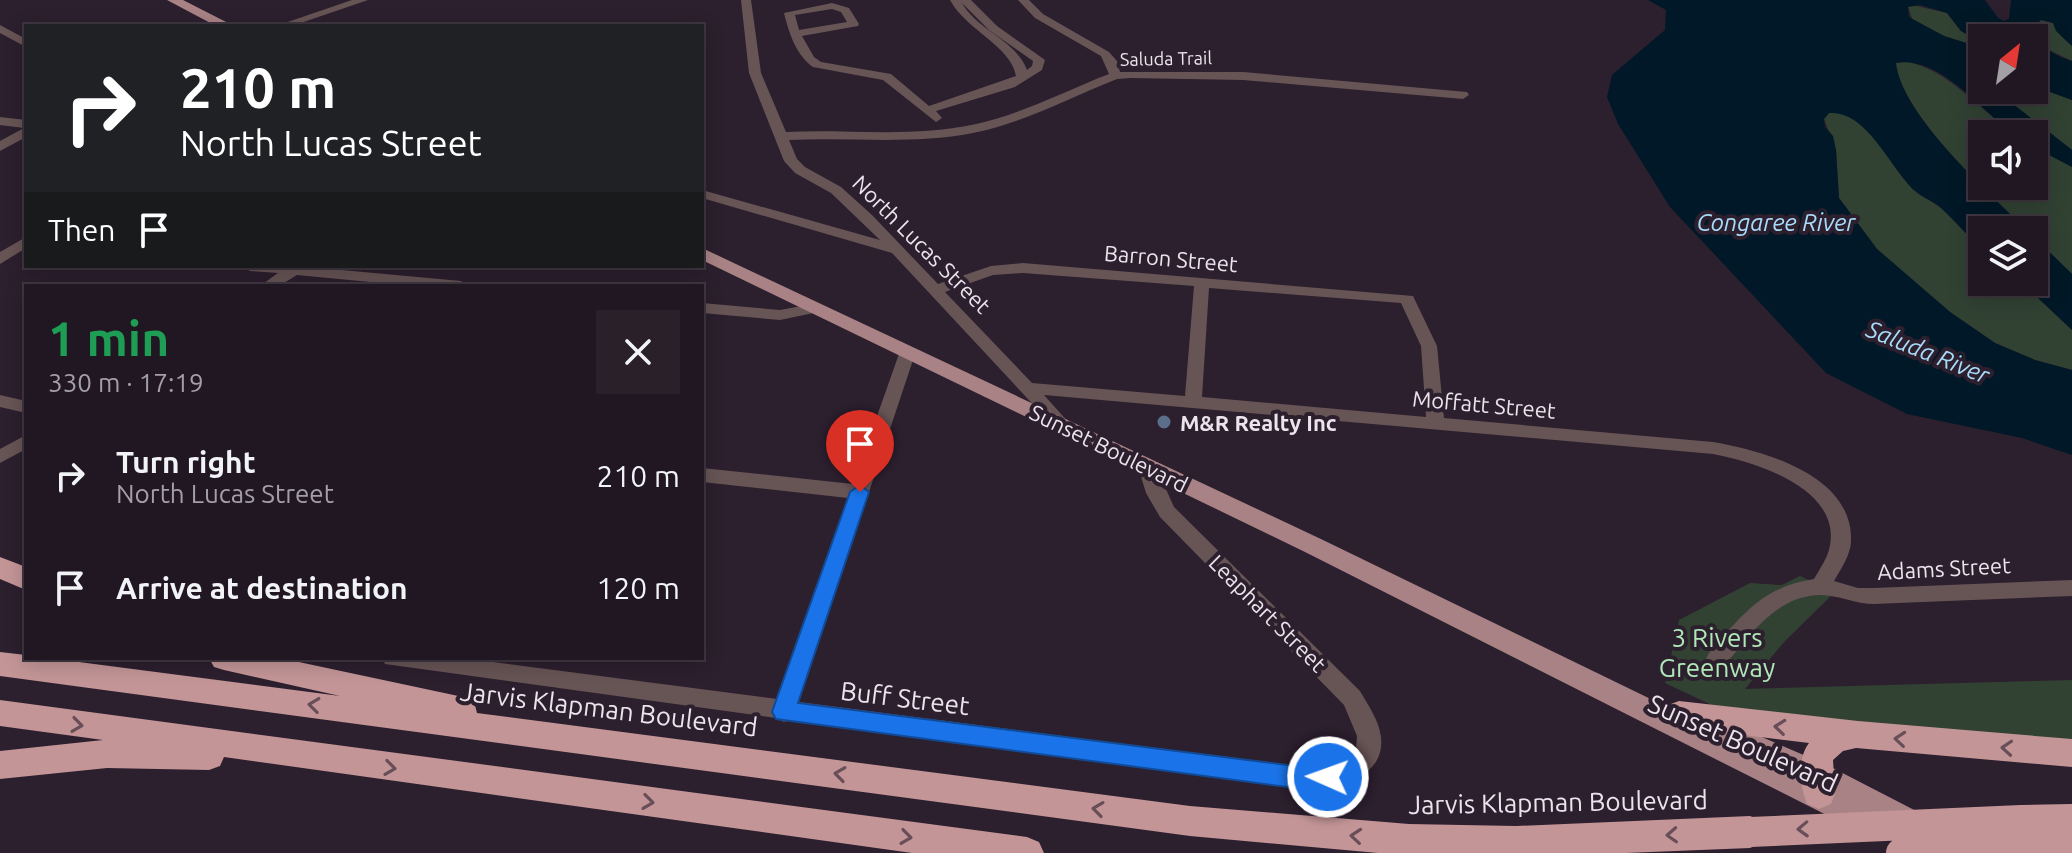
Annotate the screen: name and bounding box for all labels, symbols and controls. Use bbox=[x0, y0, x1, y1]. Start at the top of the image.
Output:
north arrow bbox=[1968, 24, 2048, 104]
map controls bbox=[1968, 24, 2048, 296]
street label: Saluda Trail bbox=[1120, 47, 1213, 69]
icon: right bbox=[48, 56, 152, 160]
text: 210 m bbox=[180, 56, 336, 119]
button: sound bbox=[1968, 120, 2048, 200]
text: North Lucas Street bbox=[180, 122, 482, 163]
street label: North Lucas Street bbox=[848, 170, 996, 318]
icon: arrive bbox=[132, 208, 176, 252]
water label: Congaree River bbox=[1697, 209, 1856, 236]
text: Then bbox=[48, 213, 116, 247]
button: layers bbox=[1968, 216, 2048, 296]
street label: Barron Street bbox=[1103, 240, 1239, 276]
button: close bbox=[596, 310, 680, 394]
text: 1 min bbox=[48, 311, 169, 365]
water label: Saluda River bbox=[1862, 315, 1994, 389]
text: 330 m · 17:19 bbox=[48, 368, 204, 397]
street label: Moffatt Street bbox=[1411, 385, 1557, 423]
street label: Sunset Boulevard bbox=[1026, 399, 1192, 497]
pin bbox=[826, 410, 894, 492]
place label: M&R Realty Inc bbox=[1180, 410, 1337, 435]
marker: M&R Realty Inc bbox=[1155, 413, 1173, 431]
icon: arrive bbox=[838, 422, 882, 466]
text: Turn right bbox=[116, 445, 256, 479]
icon: right bbox=[48, 454, 92, 498]
text: 210 m bbox=[596, 459, 680, 493]
text: North Lucas Street bbox=[116, 479, 334, 508]
street label: Leaphart Street bbox=[1204, 549, 1332, 677]
street label: Adams Street bbox=[1877, 552, 2012, 584]
icon: arrive bbox=[48, 566, 92, 610]
text: Arrive at destination bbox=[116, 571, 408, 605]
text: 120 m bbox=[596, 571, 680, 605]
park label: 3 Rivers Greenway bbox=[1659, 623, 1775, 682]
street label: Jarvis Klapman Boulevard bbox=[459, 676, 759, 742]
street label: Buff Street bbox=[839, 676, 971, 720]
street label: Sunset Boulevard bbox=[1644, 688, 1842, 798]
one-way arrow bbox=[308, 697, 321, 714]
one-way arrow bbox=[70, 716, 84, 733]
one-way arrow bbox=[1773, 719, 1786, 736]
one-way arrow bbox=[1893, 731, 1906, 748]
position arrow bbox=[1286, 735, 1370, 819]
one-way arrow bbox=[2000, 740, 2013, 757]
one-way arrow bbox=[384, 759, 397, 776]
one-way arrow bbox=[833, 766, 847, 783]
street label: Jarvis Klapman Boulevard bbox=[1408, 785, 1708, 819]
one-way arrow bbox=[641, 793, 655, 810]
one-way arrow bbox=[1091, 801, 1105, 818]
one-way arrow bbox=[1796, 821, 1809, 838]
one-way arrow bbox=[1665, 826, 1678, 843]
one-way arrow bbox=[899, 828, 912, 845]
one-way arrow bbox=[1349, 828, 1362, 845]

